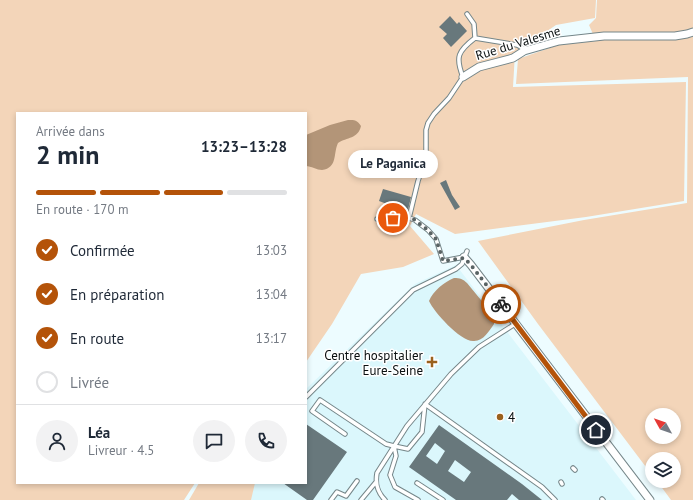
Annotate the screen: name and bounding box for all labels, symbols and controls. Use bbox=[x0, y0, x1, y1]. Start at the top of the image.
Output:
street label: Rue du Valesme bbox=[473, 22, 563, 64]
text: Arrivée dans bbox=[36, 123, 105, 140]
text: 13:23–13:28 bbox=[201, 137, 287, 156]
text: 2 min bbox=[36, 138, 99, 171]
callout: Le Paganica bbox=[348, 150, 438, 178]
text: Le Paganica bbox=[360, 155, 426, 172]
text: En route · 170 m bbox=[36, 201, 129, 218]
pin bbox=[376, 201, 410, 235]
icon: bag bbox=[382, 207, 404, 229]
icon: check bbox=[36, 239, 58, 261]
text: Confirmée bbox=[70, 241, 135, 260]
text: 13:03 bbox=[256, 242, 287, 259]
icon: check bbox=[36, 283, 58, 305]
courier bbox=[481, 284, 521, 324]
text: En préparation bbox=[70, 285, 165, 304]
text: 13:04 bbox=[256, 286, 287, 303]
icon: bike bbox=[490, 293, 512, 315]
icon: check bbox=[36, 327, 58, 349]
text: En route bbox=[70, 329, 124, 348]
text: 13:17 bbox=[256, 330, 287, 347]
place label: Centre hospitalier Eure-Seine bbox=[324, 347, 424, 379]
marker: Centre hospitalier Eure-Seine bbox=[426, 356, 438, 368]
text: Livrée bbox=[70, 373, 109, 392]
north arrow bbox=[645, 408, 681, 444]
map controls bbox=[645, 408, 681, 488]
place label: 4 bbox=[508, 409, 515, 426]
marker: 4 bbox=[495, 412, 505, 422]
pin bbox=[579, 413, 613, 447]
icon: home bbox=[585, 419, 607, 441]
button: person bbox=[36, 420, 78, 462]
button: chat bbox=[193, 420, 235, 462]
button: phone bbox=[245, 420, 287, 462]
text: Léa bbox=[88, 423, 110, 442]
text: Livreur · 4.5 bbox=[88, 442, 154, 459]
button: layers bbox=[645, 452, 681, 488]

